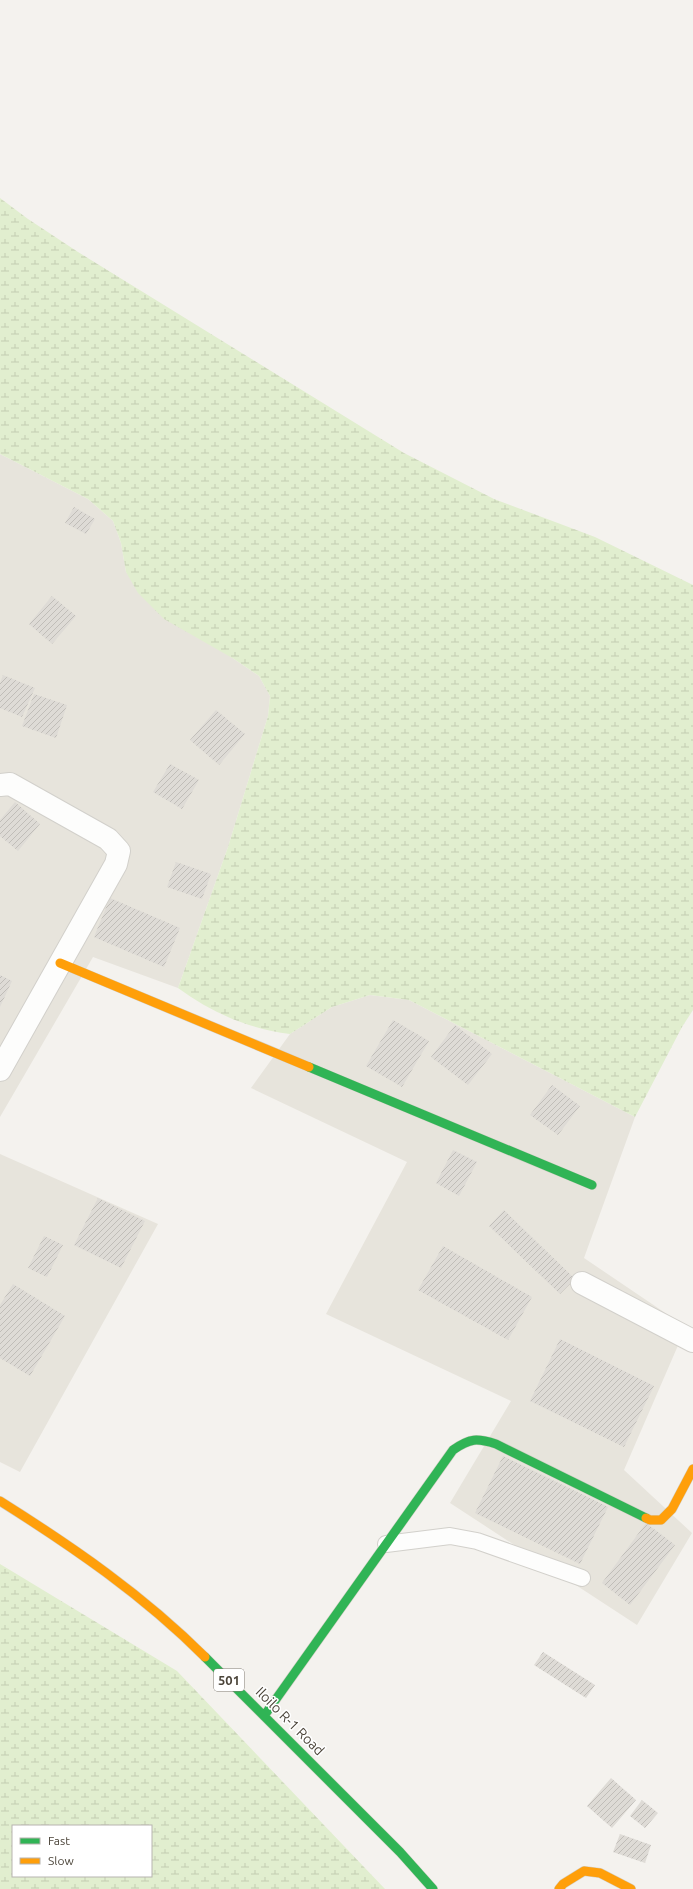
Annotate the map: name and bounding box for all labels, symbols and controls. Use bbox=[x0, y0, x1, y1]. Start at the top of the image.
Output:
road number: 501 bbox=[214, 1669, 244, 1691]
street label: Iloilo R-1 Road bbox=[253, 1684, 327, 1758]
legend bbox=[12, 1825, 152, 1877]
text: Fast bbox=[48, 1834, 70, 1847]
text: Slow bbox=[48, 1854, 74, 1867]

